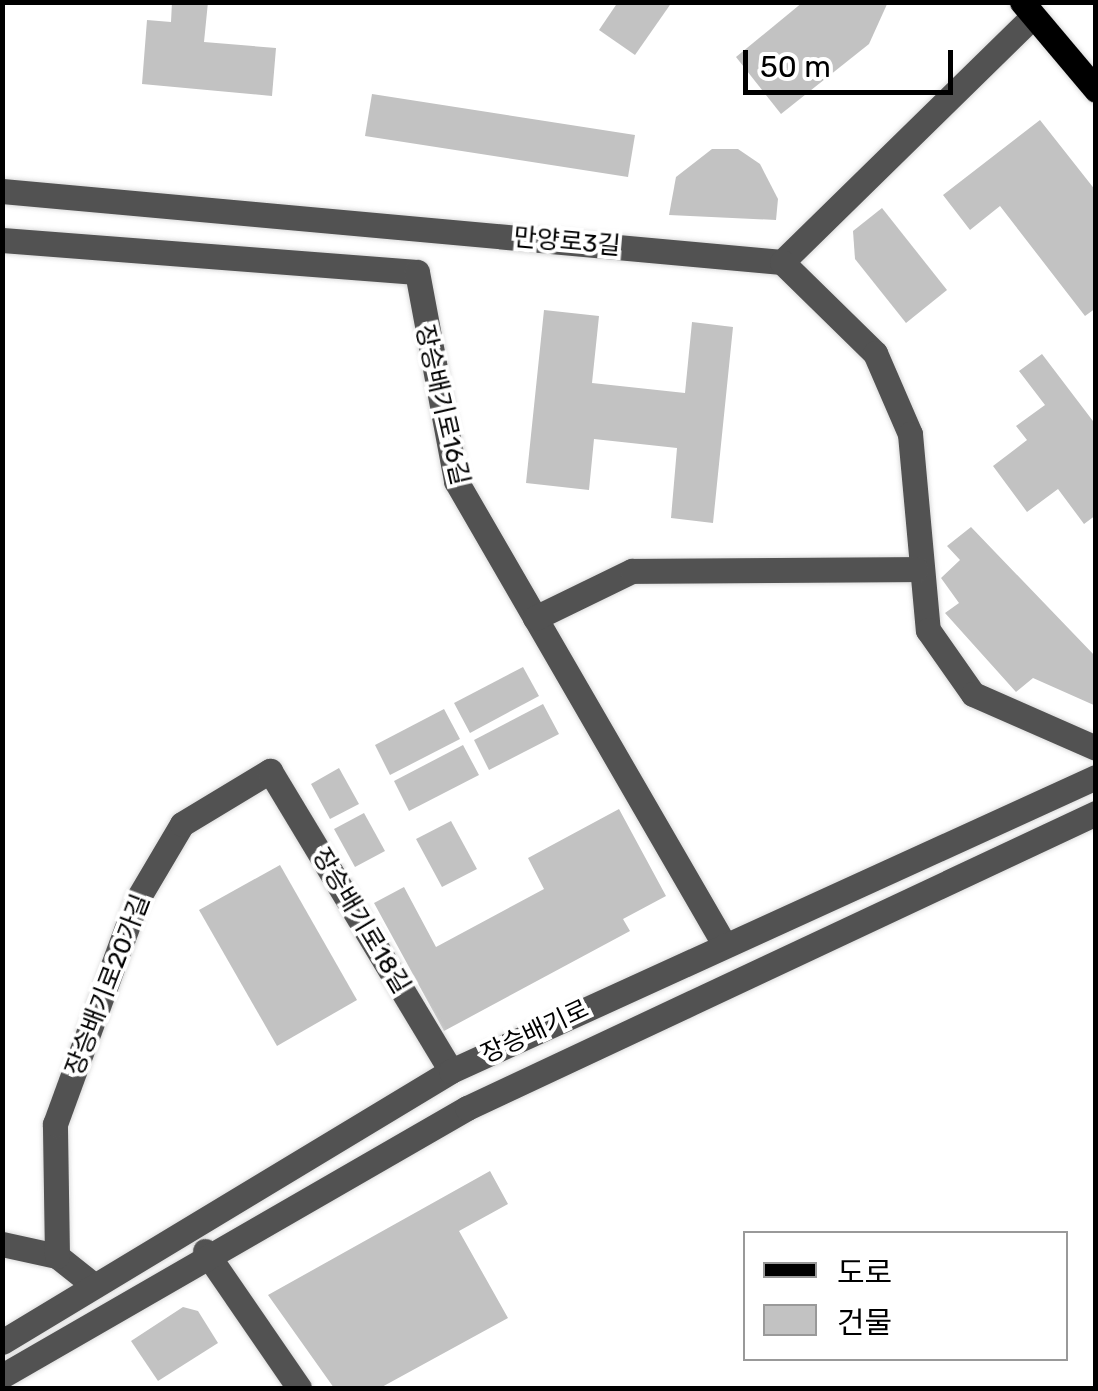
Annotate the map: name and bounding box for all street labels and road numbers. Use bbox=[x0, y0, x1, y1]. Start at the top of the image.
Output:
street label: 만양로3길 bbox=[512, 222, 622, 262]
street label: 장승배기로16길 bbox=[409, 322, 475, 488]
street label: 장승배기로18길 bbox=[306, 843, 416, 999]
street label: 장승배기로20가길 bbox=[60, 890, 156, 1080]
street label: 장승배기로 bbox=[477, 994, 593, 1070]

